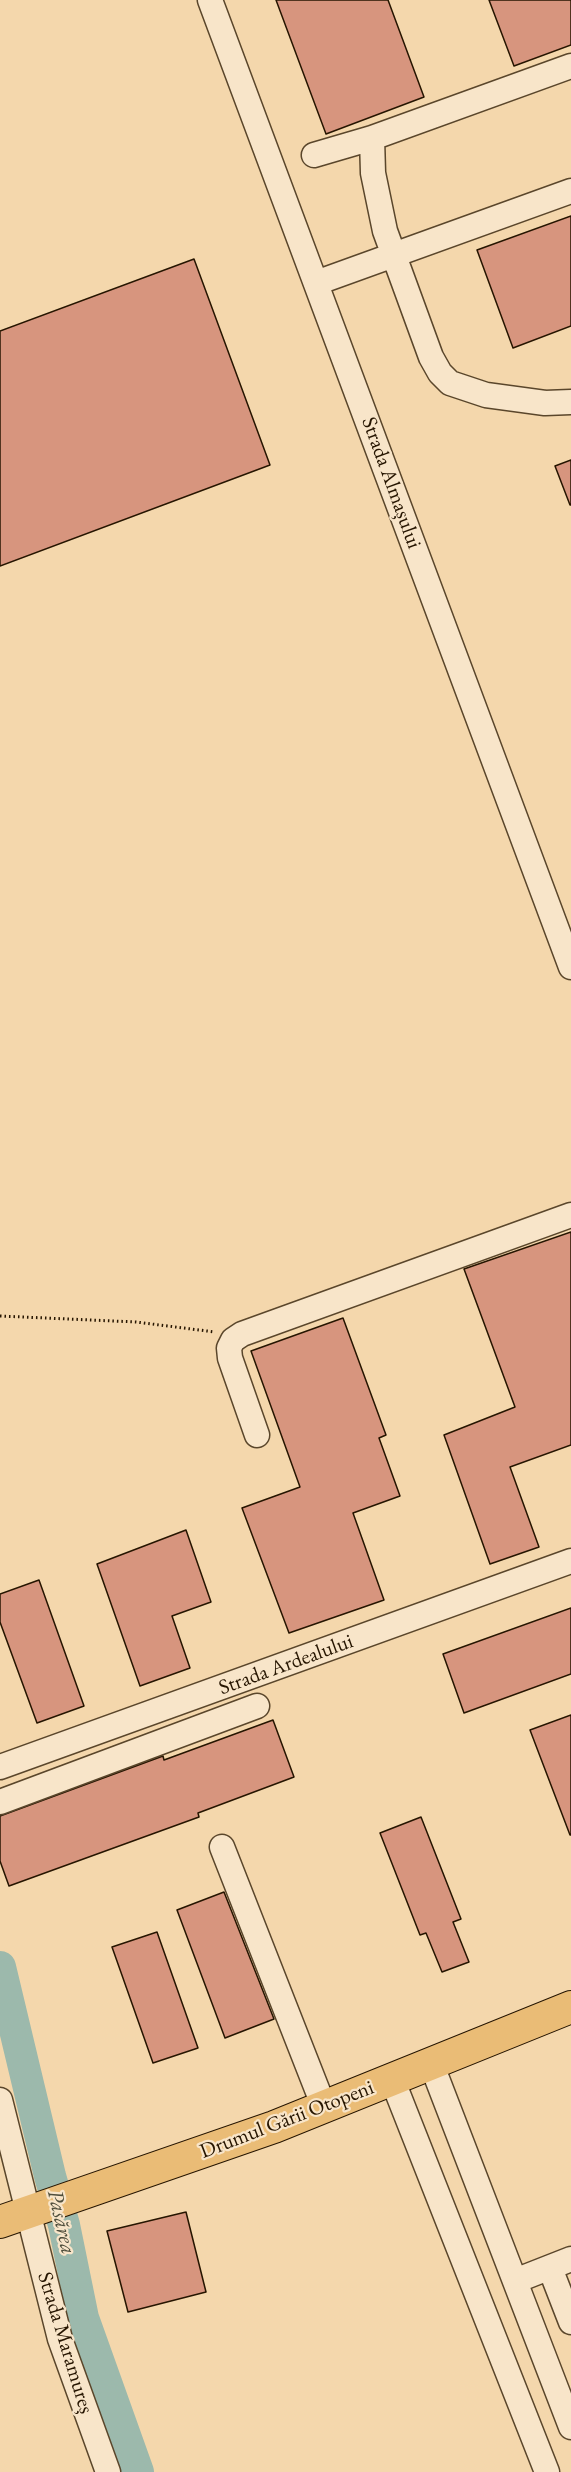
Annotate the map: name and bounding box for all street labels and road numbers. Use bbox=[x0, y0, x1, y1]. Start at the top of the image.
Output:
street label: Strada Almașului bbox=[356, 414, 426, 552]
street label: Strada Ardealului bbox=[215, 1629, 357, 1701]
street label: Drumul Gării Otopeni bbox=[197, 2075, 377, 2165]
street label: Strada Maramureș bbox=[32, 2269, 98, 2417]

